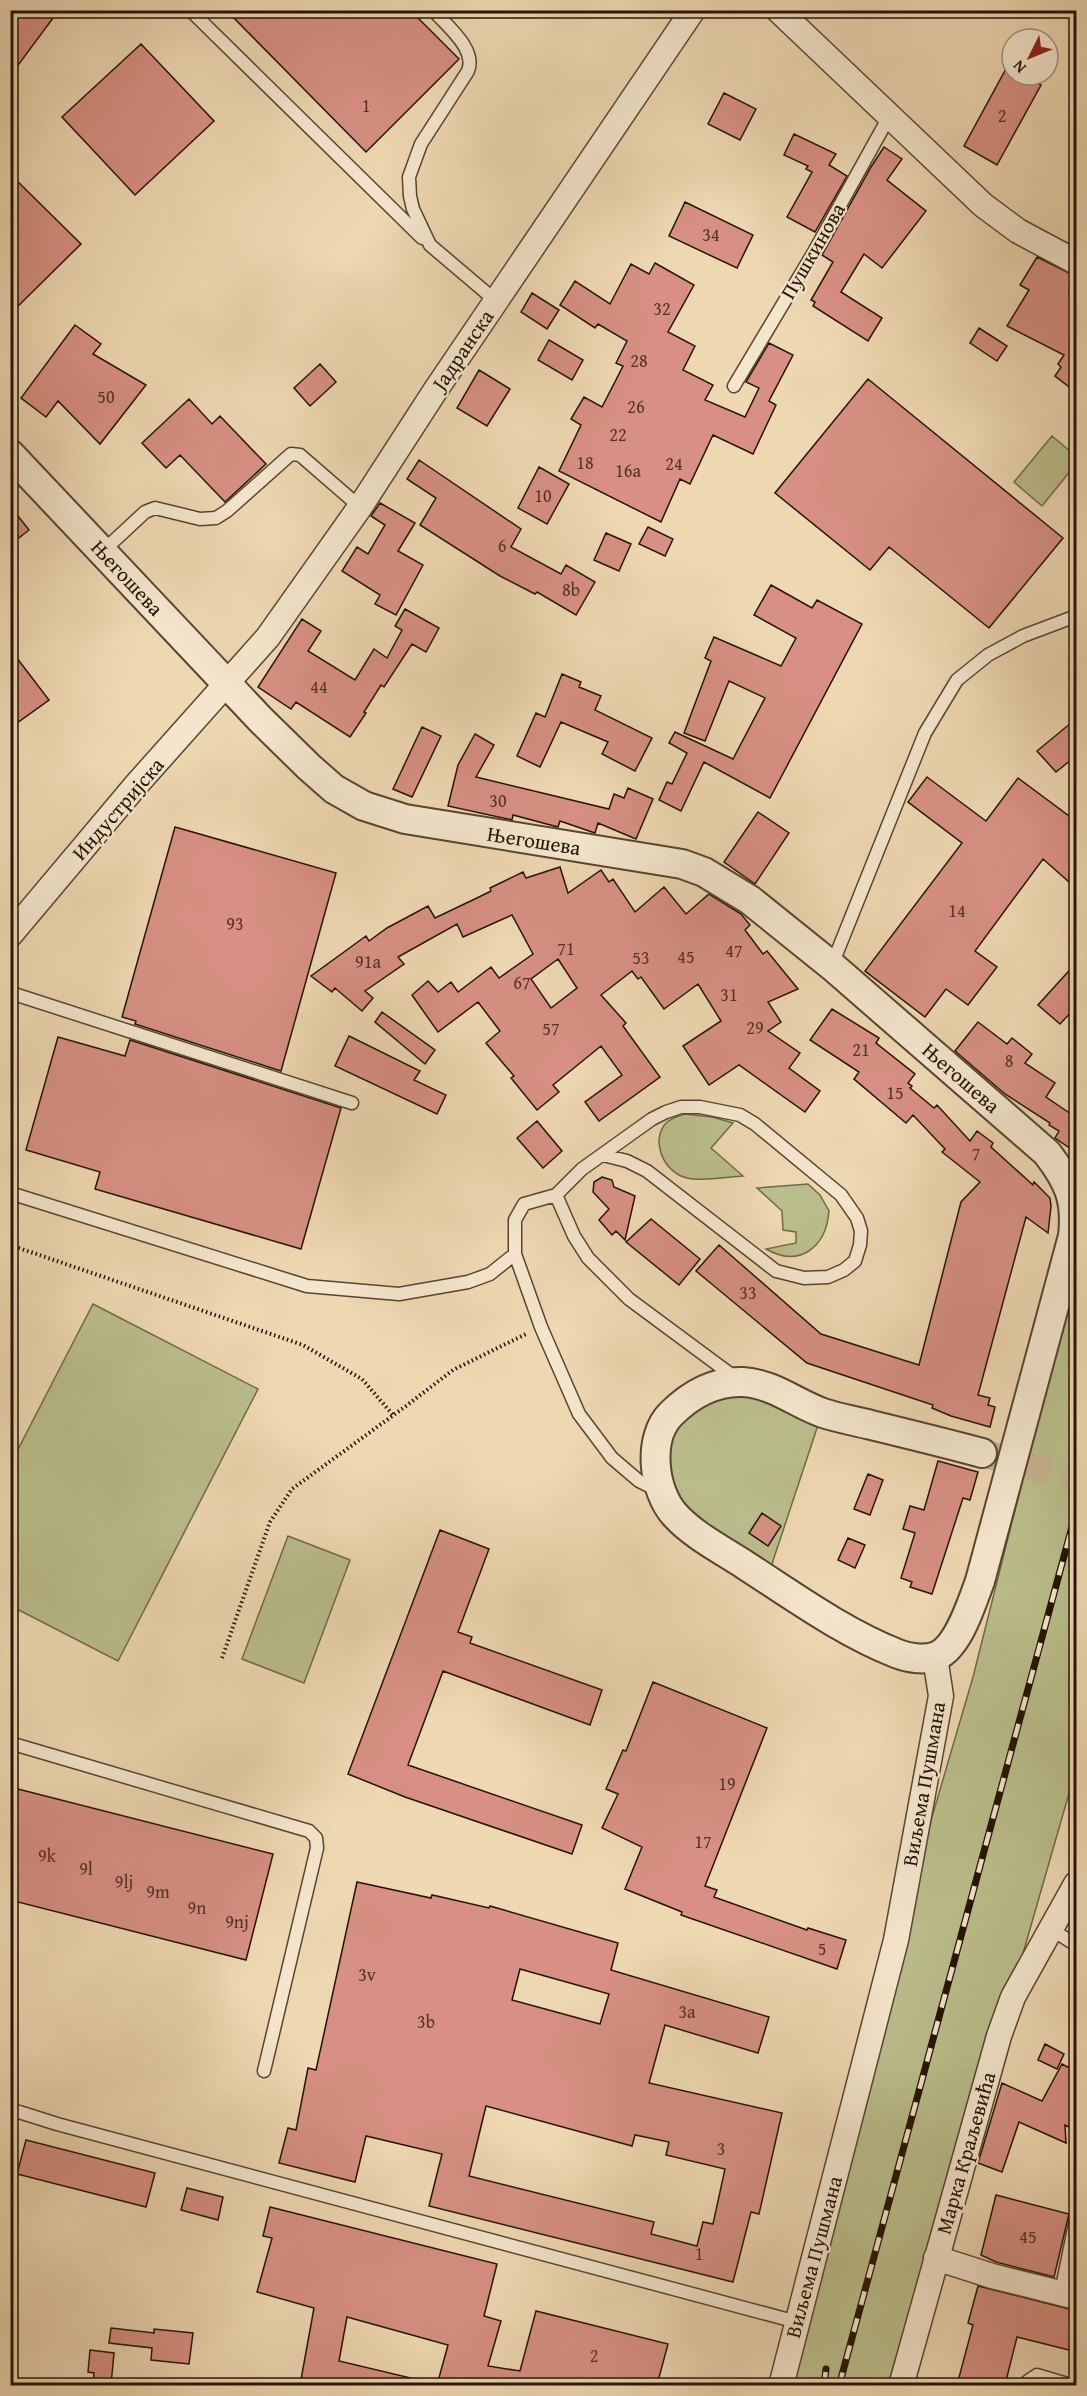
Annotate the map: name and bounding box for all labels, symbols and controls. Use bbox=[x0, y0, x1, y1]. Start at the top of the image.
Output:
north arrow bbox=[1000, 27, 1060, 87]
text: N bbox=[1006, 55, 1031, 79]
house number: 1 bbox=[362, 92, 370, 119]
house number: 2 bbox=[998, 102, 1006, 129]
street label: Пушкинова bbox=[772, 197, 853, 305]
house number: 34 bbox=[702, 221, 720, 248]
house number: 32 bbox=[653, 295, 671, 322]
street label: Јадранска bbox=[422, 303, 501, 399]
house number: 28 bbox=[630, 347, 648, 374]
house number: 50 bbox=[97, 383, 115, 410]
house number: 26 bbox=[627, 393, 645, 420]
house number: 22 bbox=[609, 421, 627, 448]
house number: 18 bbox=[576, 449, 594, 476]
house number: 24 bbox=[665, 450, 683, 477]
house number: 16a bbox=[615, 457, 641, 484]
house number: 10 bbox=[534, 482, 552, 509]
house number: 6 bbox=[498, 532, 506, 559]
street label: Његошева bbox=[84, 533, 171, 623]
house number: 8b bbox=[562, 576, 580, 603]
house number: 44 bbox=[310, 673, 328, 700]
street label: Индустријска bbox=[64, 750, 171, 867]
house number: 30 bbox=[489, 787, 507, 814]
street label: Његошева bbox=[485, 818, 583, 863]
house number: 14 bbox=[948, 897, 966, 924]
house number: 93 bbox=[226, 910, 244, 937]
house number: 71 bbox=[557, 935, 575, 962]
house number: 47 bbox=[725, 937, 743, 964]
house number: 45 bbox=[677, 943, 695, 970]
house number: 53 bbox=[632, 944, 650, 971]
house number: 91a bbox=[355, 948, 381, 975]
house number: 67 bbox=[513, 969, 531, 996]
house number: 31 bbox=[720, 981, 738, 1008]
house number: 29 bbox=[746, 1014, 764, 1041]
house number: 57 bbox=[542, 1015, 560, 1042]
street label: Његошева bbox=[916, 1035, 1007, 1120]
house number: 21 bbox=[852, 1036, 870, 1063]
house number: 8 bbox=[1005, 1047, 1013, 1074]
house number: 15 bbox=[886, 1079, 904, 1106]
house number: 7 bbox=[972, 1140, 980, 1167]
house number: 33 bbox=[739, 1279, 757, 1306]
street label: Виљема Пушмана bbox=[894, 1699, 953, 1869]
house number: 19 bbox=[718, 1770, 736, 1797]
house number: 17 bbox=[694, 1828, 712, 1855]
house number: 9k bbox=[38, 1842, 57, 1869]
house number: 9l bbox=[79, 1855, 93, 1882]
house number: 9lj bbox=[115, 1868, 133, 1895]
house number: 9m bbox=[146, 1878, 170, 1905]
house number: 9n bbox=[188, 1894, 206, 1921]
house number: 9nj bbox=[225, 1908, 249, 1935]
house number: 5 bbox=[818, 1935, 826, 1962]
house number: 3v bbox=[358, 1961, 376, 1988]
house number: 3a bbox=[678, 1998, 696, 2025]
house number: 3b bbox=[417, 2008, 435, 2035]
street label: Марка Краљевића bbox=[928, 2068, 1004, 2238]
house number: 3 bbox=[717, 2135, 725, 2162]
street label: Виљема Пушмана bbox=[777, 2172, 850, 2341]
house number: 45 bbox=[1019, 2223, 1037, 2250]
house number: 1 bbox=[695, 2240, 703, 2267]
house number: 2 bbox=[590, 2342, 598, 2369]

